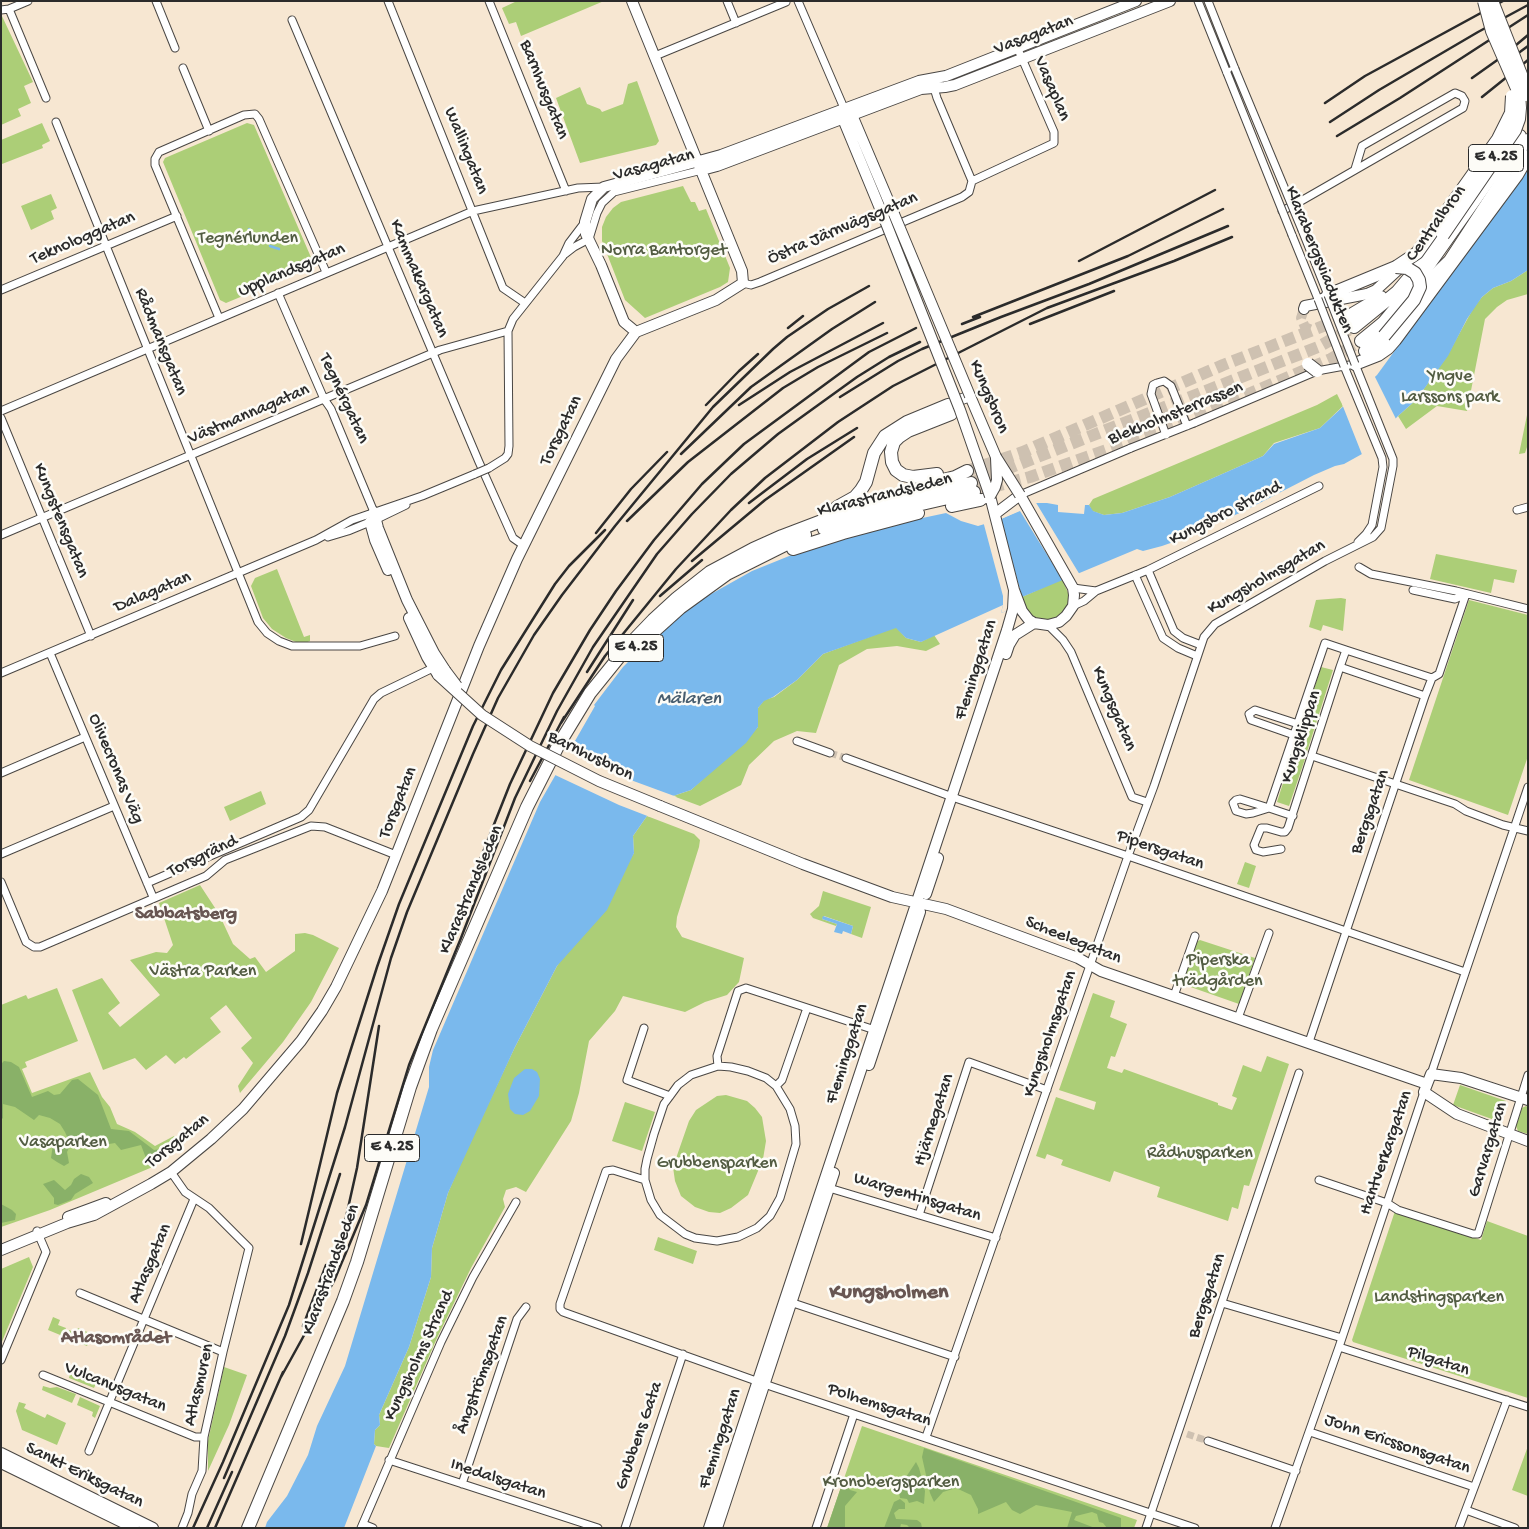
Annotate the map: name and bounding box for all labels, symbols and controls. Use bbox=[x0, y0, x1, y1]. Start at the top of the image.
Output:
street label: Vasagatan bbox=[992, 11, 1076, 61]
street label: Barnhusgatan bbox=[513, 37, 573, 143]
street label: Vasaplan bbox=[1028, 53, 1074, 125]
street label: Wallingatan bbox=[438, 104, 492, 198]
road number: E 4.25 bbox=[1468, 144, 1524, 172]
street label: Vasagatan bbox=[611, 145, 697, 187]
street label: Centralbron bbox=[1402, 182, 1472, 266]
street label: Klarabergsviadukten bbox=[1279, 183, 1357, 337]
street label: Östra Järnvägsgatan bbox=[765, 188, 921, 270]
street label: Teknologgatan bbox=[27, 207, 139, 271]
street label: Kammakargatan bbox=[383, 217, 453, 341]
park label: Tegnérlunden bbox=[198, 228, 298, 250]
street label: Upplandsgatan bbox=[235, 239, 349, 303]
park label: Norra Bantorget bbox=[601, 240, 727, 262]
street label: Rådmansgatan bbox=[129, 285, 191, 399]
street label: Tegnérgatan bbox=[313, 351, 373, 447]
street label: Kungsbron bbox=[963, 357, 1013, 437]
park label: Yngve Larssons park bbox=[1401, 366, 1499, 408]
street label: Blekholmsterrassen bbox=[1106, 377, 1246, 451]
street label: Västmannagatan bbox=[185, 380, 313, 450]
street label: Torsgatan bbox=[536, 392, 588, 470]
street label: Kungstensgatan bbox=[27, 461, 93, 581]
street label: Klarastrandsleden bbox=[815, 469, 955, 523]
street label: Kungsbro strand bbox=[1166, 477, 1286, 551]
street label: Kungsholmsgatan bbox=[1204, 536, 1330, 620]
street label: Dalagatan bbox=[111, 567, 195, 619]
street label: Fleminggatan bbox=[951, 617, 1003, 723]
road number: E 4.25 bbox=[608, 634, 664, 661]
street label: Kungsgatan bbox=[1085, 663, 1141, 755]
street label: Kungsklippan bbox=[1277, 688, 1327, 786]
water label: Mälaren bbox=[657, 689, 721, 711]
street label: Olivecronas Väg bbox=[82, 711, 148, 827]
street label: Barnhusbron bbox=[544, 727, 636, 787]
street label: Torsgatan bbox=[375, 764, 423, 842]
street label: Bergsgatan bbox=[1346, 767, 1396, 857]
street label: Klarastrandsleden bbox=[435, 822, 509, 958]
street label: Pipersgatan bbox=[1113, 826, 1207, 876]
street label: Torsgränd bbox=[165, 831, 241, 883]
district label: Sabbatsberg bbox=[135, 904, 237, 926]
street label: Scheelegatan bbox=[1022, 912, 1124, 970]
park label: Piperska trädgården bbox=[1173, 950, 1263, 992]
park label: Västra Parken bbox=[150, 961, 256, 983]
street label: Kungsholmsgatan bbox=[1019, 968, 1083, 1100]
street label: Fleminggatan bbox=[822, 1001, 874, 1107]
street label: Hjärnegatan bbox=[910, 1071, 960, 1169]
street label: Hantverkargatan bbox=[1356, 1088, 1418, 1218]
street label: Garvargatan bbox=[1464, 1100, 1514, 1200]
street label: Torsgatan bbox=[142, 1110, 214, 1174]
park label: Vasaparken bbox=[19, 1132, 107, 1154]
road number: E 4.25 bbox=[364, 1134, 420, 1162]
park label: Rådhusparken bbox=[1147, 1143, 1253, 1165]
park label: Grubbensparken bbox=[657, 1153, 777, 1175]
street label: Wargentinsgatan bbox=[851, 1168, 983, 1228]
street label: Klarastrandsleden bbox=[298, 1201, 366, 1339]
street label: Atlasgatan bbox=[125, 1221, 177, 1307]
street label: Bergsgatan bbox=[1184, 1251, 1232, 1341]
district label: Kungsholmen bbox=[829, 1281, 949, 1307]
street label: Kungsholms Strand bbox=[380, 1287, 460, 1425]
park label: Landstingsparken bbox=[1374, 1287, 1504, 1309]
street label: Ångströmsgatan bbox=[452, 1313, 514, 1437]
district label: Atlasområdet bbox=[61, 1328, 171, 1350]
street label: Atlasmuren bbox=[180, 1342, 220, 1428]
street label: Pilgatan bbox=[1404, 1342, 1472, 1382]
street label: Vulcanusgatan bbox=[61, 1358, 169, 1418]
street label: Grubbens Gata bbox=[611, 1379, 669, 1493]
street label: Polhemsgatan bbox=[824, 1379, 934, 1433]
street label: Fleminggatan bbox=[695, 1386, 747, 1492]
street label: John Ericssonsgatan bbox=[1321, 1410, 1473, 1480]
street label: Sankt Eriksgatan bbox=[21, 1438, 147, 1514]
street label: Inedalsgatan bbox=[447, 1454, 549, 1506]
park label: Kronobergsparken bbox=[823, 1472, 959, 1494]

